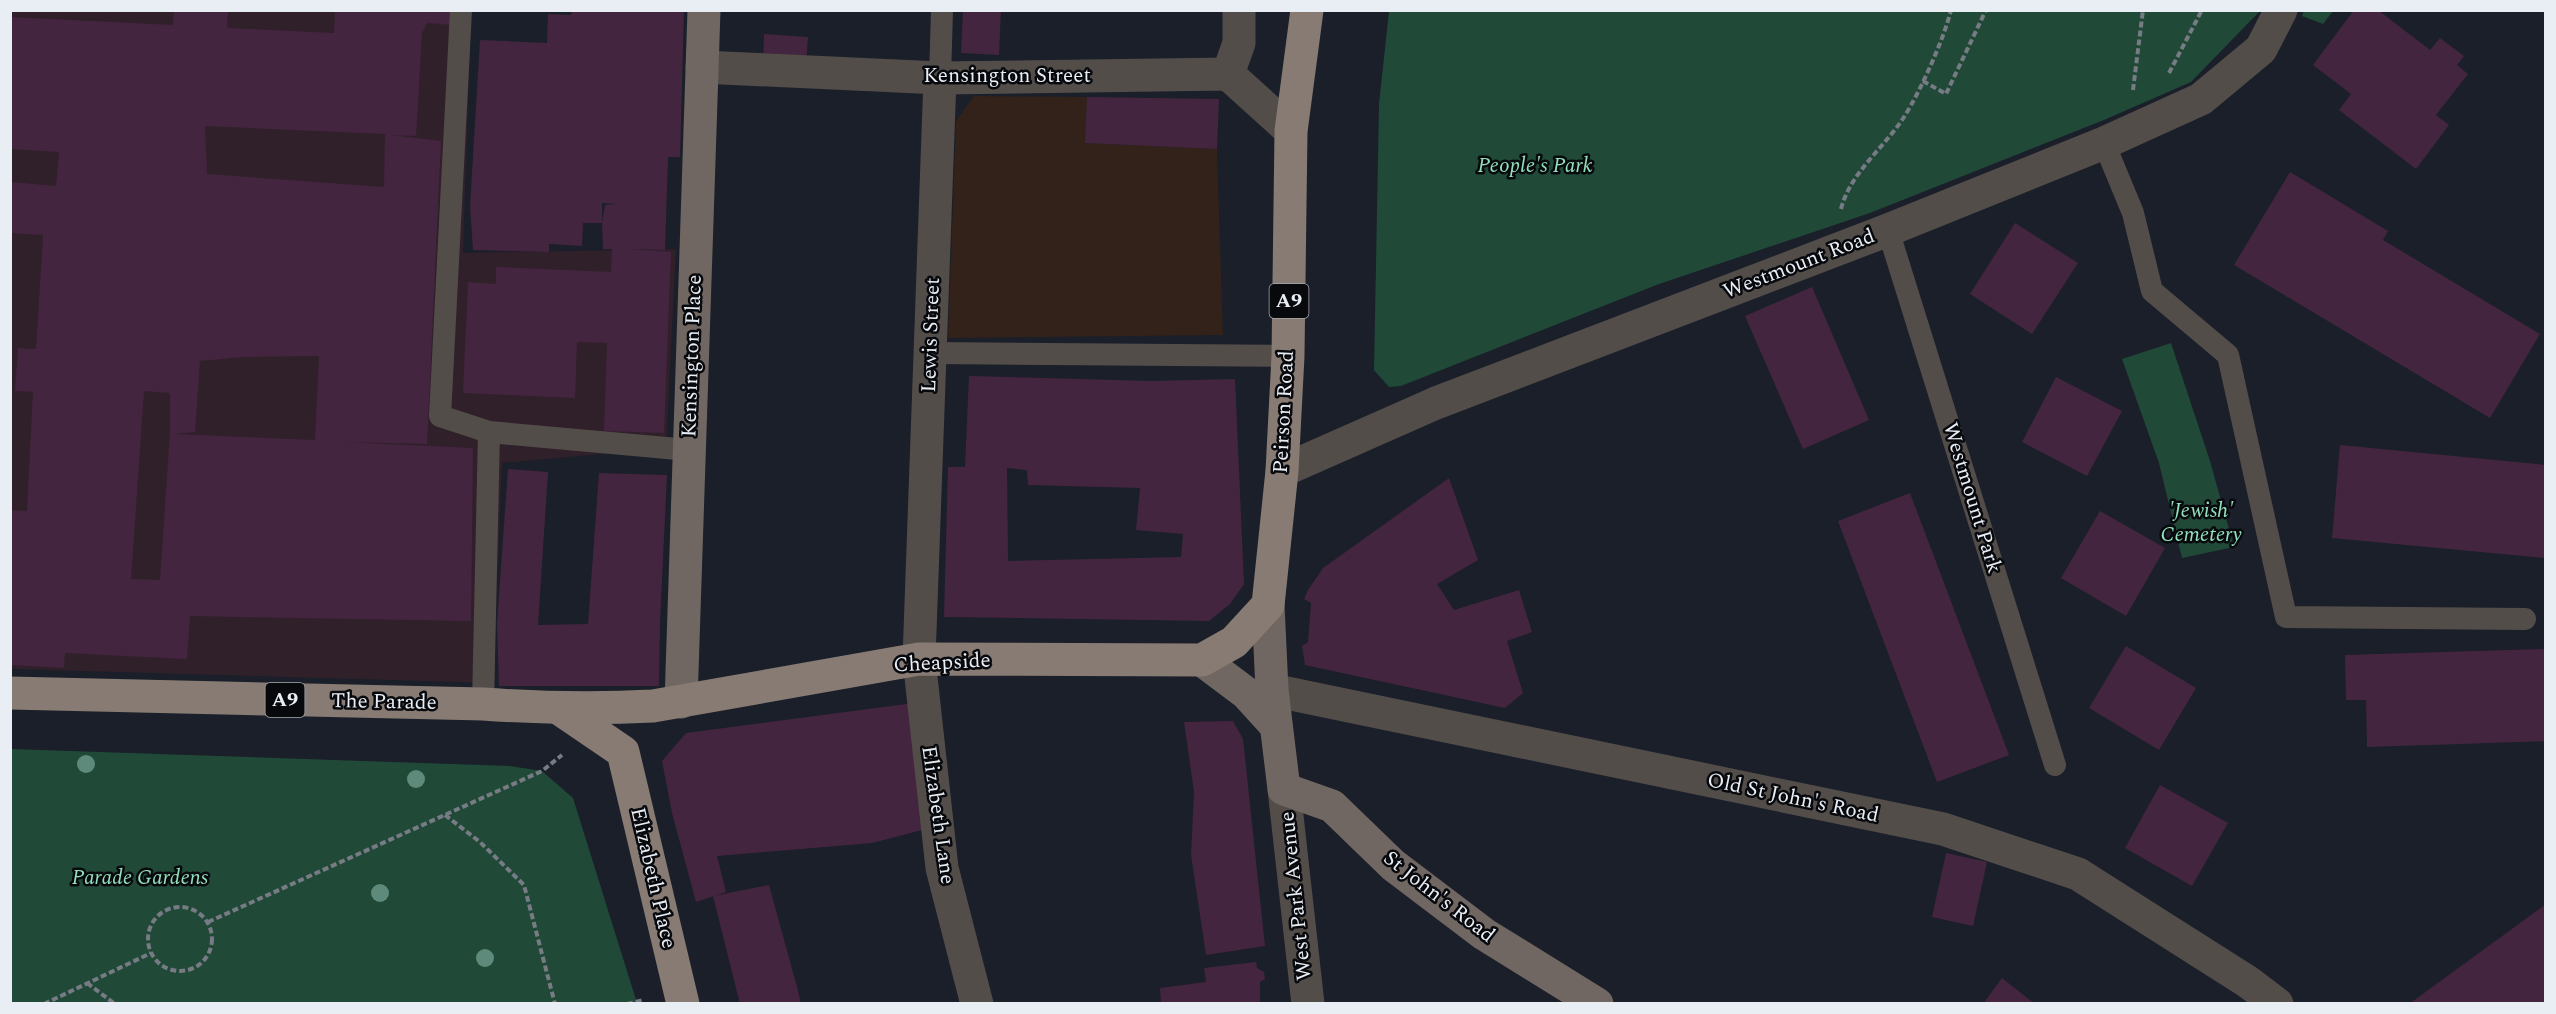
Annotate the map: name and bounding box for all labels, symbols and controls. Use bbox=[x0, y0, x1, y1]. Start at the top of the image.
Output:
street label: Kensington Street bbox=[923, 60, 1091, 92]
park label: People's Park bbox=[1477, 150, 1593, 182]
street label: Westmount Road bbox=[1718, 220, 1880, 308]
street label: Kensington Place bbox=[673, 274, 711, 438]
street label: Lewis Street bbox=[913, 277, 949, 393]
road number: A9 bbox=[1270, 284, 1308, 318]
street label: Peirson Road bbox=[1265, 350, 1303, 474]
street label: Westmount Park bbox=[1934, 419, 2010, 578]
park label: 'Jewish' Cemetery bbox=[2160, 495, 2242, 551]
street label: Cheapside bbox=[892, 644, 992, 682]
road number: A9 bbox=[266, 683, 304, 717]
street label: The Parade bbox=[331, 685, 437, 719]
street label: Elizabeth Lane bbox=[912, 744, 964, 886]
street label: Old St John's Road bbox=[1704, 764, 1882, 832]
street label: Elizabeth Place bbox=[621, 804, 685, 952]
street label: West Park Avenue bbox=[1271, 810, 1321, 982]
street label: St John's Road bbox=[1376, 843, 1502, 951]
park label: Parade Gardens bbox=[72, 862, 209, 894]

